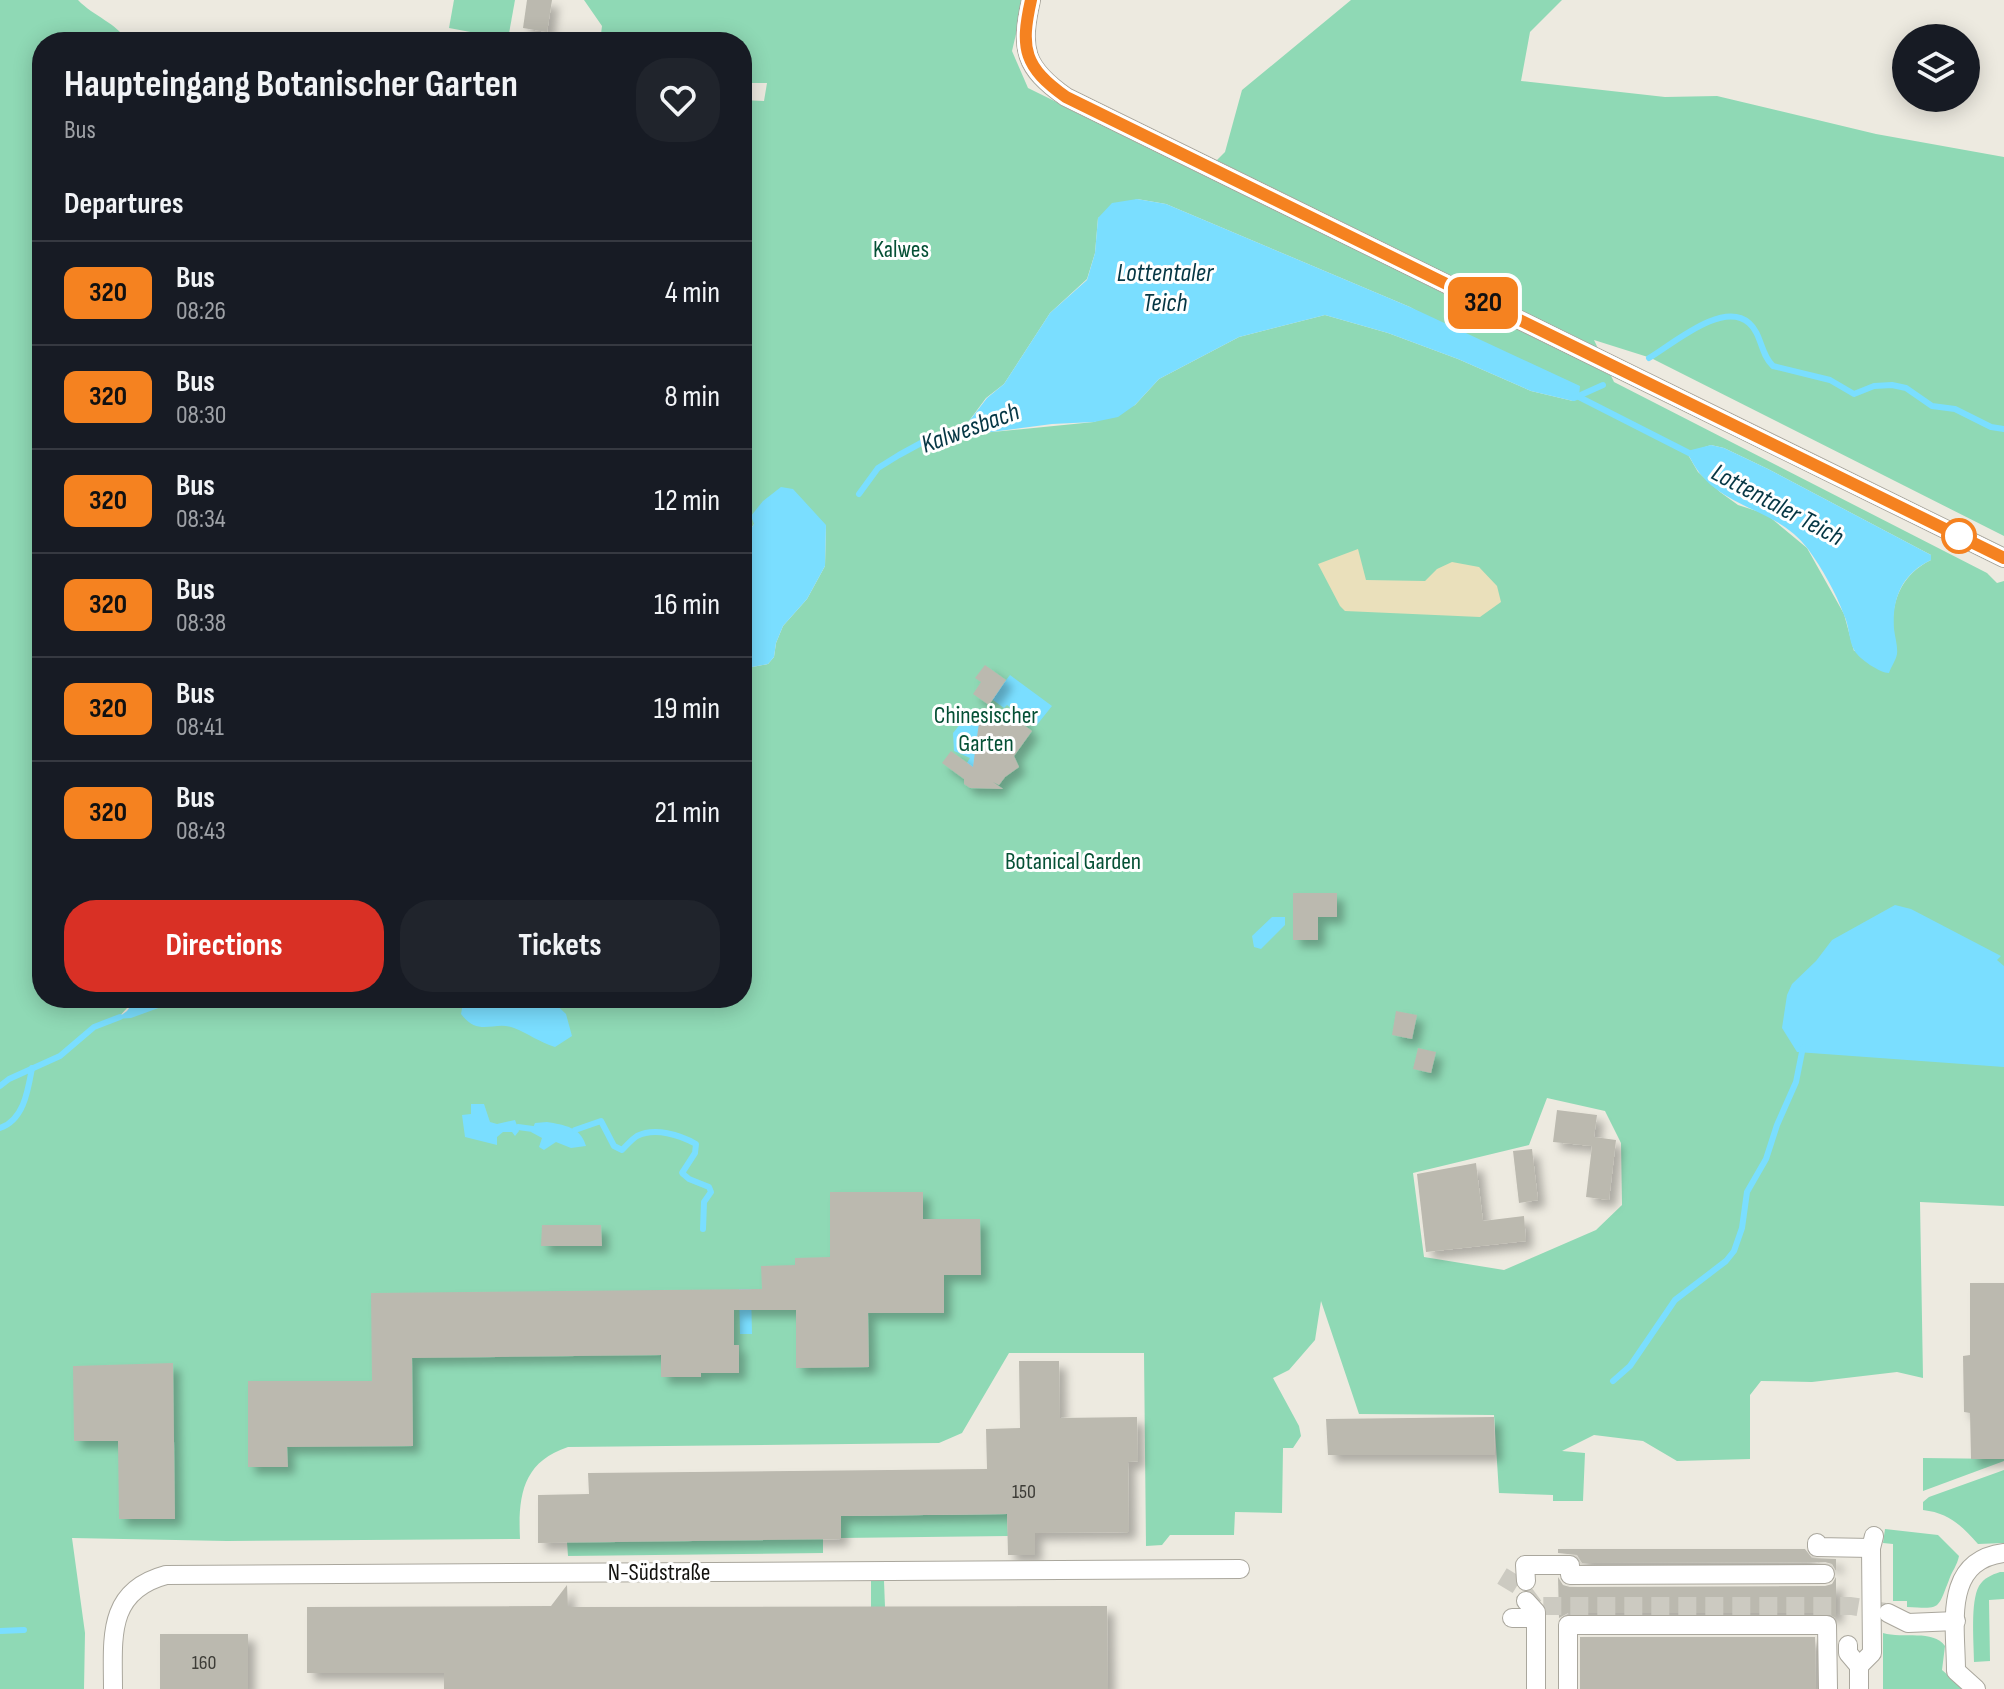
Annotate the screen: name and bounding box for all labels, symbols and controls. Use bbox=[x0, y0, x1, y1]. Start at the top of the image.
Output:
map controls bbox=[1892, 24, 1980, 112]
button: layers bbox=[1892, 24, 1980, 112]
button: heart bbox=[636, 58, 720, 142]
text: Haupteingang Botanischer Garten bbox=[64, 62, 518, 107]
text: Bus bbox=[64, 115, 96, 146]
text: Departures bbox=[64, 186, 184, 222]
park label: Kalwes bbox=[873, 235, 929, 264]
water label: Lottentaler Teich bbox=[1117, 258, 1215, 319]
text: Bus bbox=[176, 260, 215, 296]
text: 4 min bbox=[665, 275, 720, 311]
text: 320 bbox=[89, 276, 127, 309]
line badge: 320 bbox=[1437, 277, 1529, 329]
text: 320 bbox=[1464, 286, 1502, 319]
text: 08:26 bbox=[176, 296, 226, 327]
text: Bus bbox=[176, 364, 215, 400]
text: 8 min bbox=[664, 379, 720, 415]
text: 320 bbox=[89, 380, 127, 413]
water label: Kalwesbach bbox=[917, 396, 1024, 460]
text: 08:30 bbox=[176, 400, 226, 431]
water label: Lottentaler Teich bbox=[1706, 458, 1849, 553]
text: Bus bbox=[176, 468, 215, 504]
text: 12 min bbox=[654, 483, 720, 519]
text: 320 bbox=[89, 484, 127, 517]
text: 08:34 bbox=[176, 504, 226, 535]
unlabelled marker bbox=[1942, 519, 1976, 553]
text: Bus bbox=[176, 572, 215, 608]
text: 16 min bbox=[654, 587, 720, 623]
text: 320 bbox=[89, 588, 127, 621]
text: 08:38 bbox=[176, 608, 226, 639]
text: Bus bbox=[176, 676, 215, 712]
text: 19 min bbox=[654, 691, 720, 727]
text: 320 bbox=[89, 692, 127, 725]
park label: Chinesischer Garten bbox=[934, 701, 1038, 758]
text: 08:41 bbox=[176, 712, 224, 743]
text: Bus bbox=[176, 780, 215, 816]
text: 21 min bbox=[655, 795, 720, 831]
text: 320 bbox=[89, 796, 127, 829]
text: 08:43 bbox=[176, 816, 226, 847]
park label: Botanical Garden bbox=[1005, 847, 1141, 876]
button: Directions bbox=[64, 900, 384, 992]
button: Tickets bbox=[400, 900, 720, 992]
house number: 150 bbox=[1012, 1480, 1036, 1504]
street label: N-Südstraße bbox=[608, 1558, 710, 1587]
house number: 160 bbox=[192, 1651, 216, 1675]

